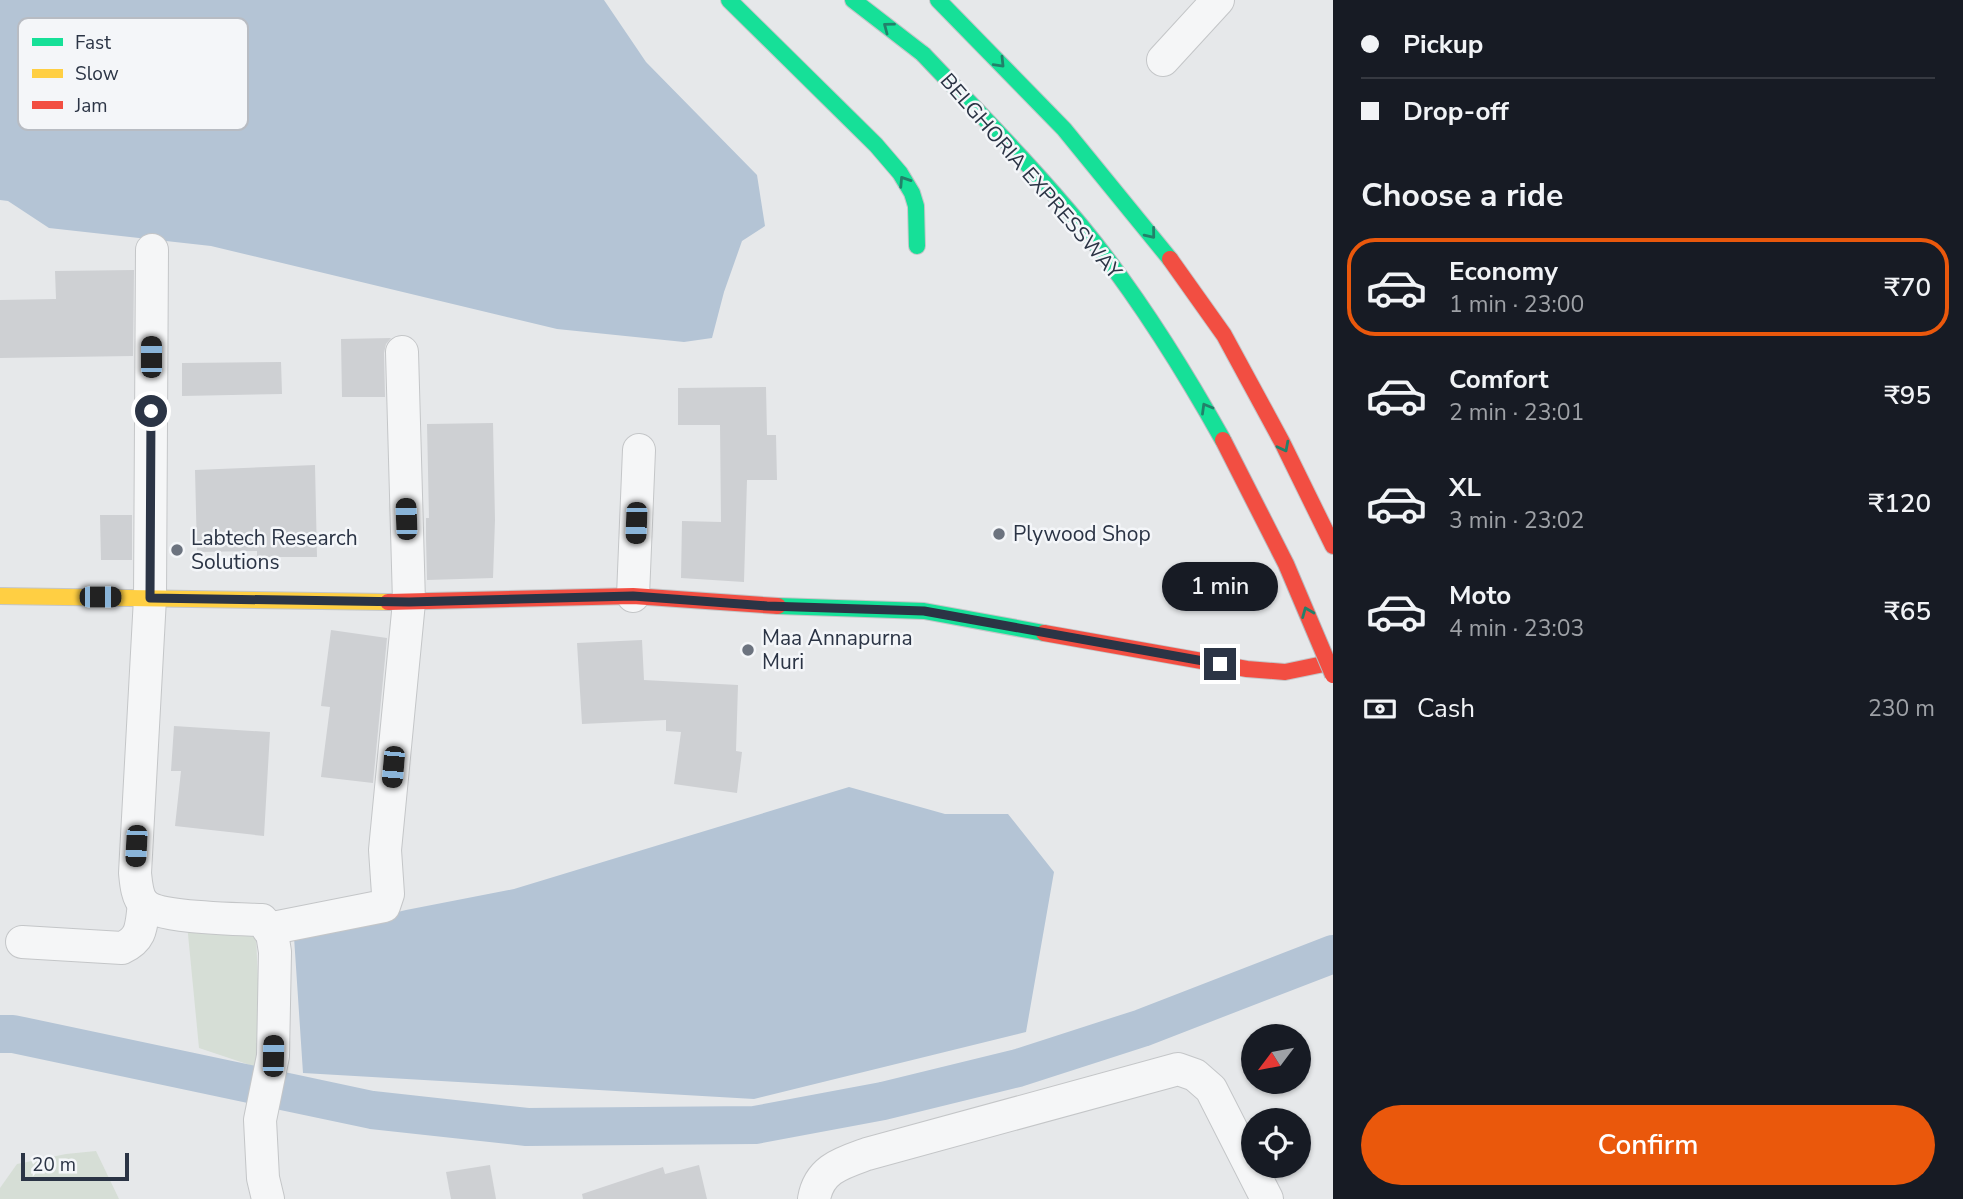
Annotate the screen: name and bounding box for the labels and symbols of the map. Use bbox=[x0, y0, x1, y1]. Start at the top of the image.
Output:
legend bbox=[18, 18, 248, 130]
one-way arrow bbox=[883, 22, 896, 35]
text: Fast bbox=[75, 30, 111, 56]
one-way arrow bbox=[992, 55, 1005, 68]
text: Slow bbox=[75, 61, 119, 87]
street label: BELGHORIA EXPRESSWAY bbox=[934, 67, 1128, 285]
text: Jam bbox=[74, 93, 108, 119]
one-way arrow bbox=[899, 176, 912, 189]
one-way arrow bbox=[1142, 227, 1155, 239]
car bbox=[141, 336, 162, 378]
route start bbox=[135, 395, 167, 427]
one-way arrow bbox=[1201, 403, 1214, 416]
one-way arrow bbox=[1276, 440, 1290, 452]
car bbox=[395, 498, 418, 540]
car bbox=[625, 502, 648, 544]
place label: Plywood Shop bbox=[1013, 520, 1151, 548]
place label: Labtech Research Solutions bbox=[191, 524, 358, 576]
marker: Plywood Shop bbox=[991, 526, 1007, 542]
marker: Labtech Research Solutions bbox=[169, 542, 185, 558]
callout: 1 min bbox=[1162, 562, 1278, 612]
car bbox=[80, 587, 122, 608]
one-way arrow bbox=[1302, 606, 1316, 618]
place label: Maa Annapurna Muri bbox=[762, 624, 913, 676]
marker: Maa Annapurna Muri bbox=[740, 642, 756, 658]
route end bbox=[1204, 648, 1236, 680]
car bbox=[381, 745, 406, 789]
car bbox=[125, 824, 148, 868]
north arrow bbox=[1241, 1024, 1311, 1094]
car bbox=[263, 1035, 284, 1077]
scale bar bbox=[21, 1150, 130, 1182]

